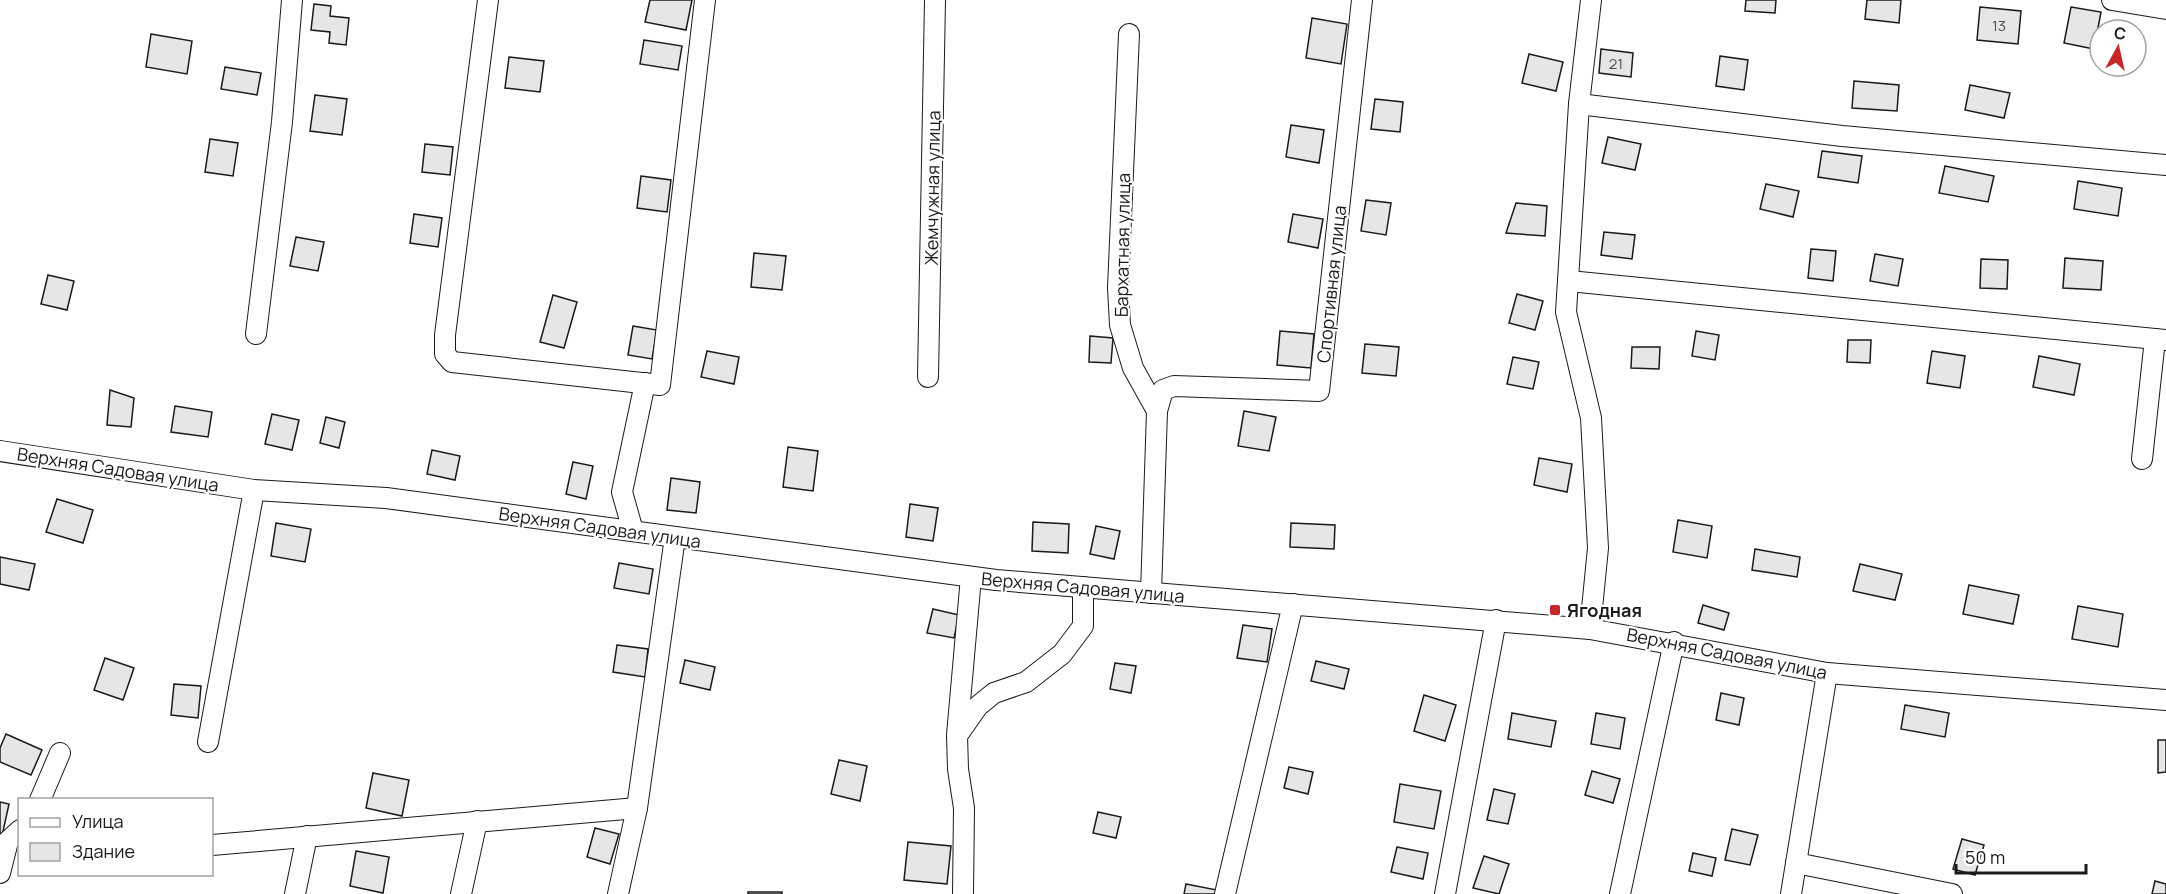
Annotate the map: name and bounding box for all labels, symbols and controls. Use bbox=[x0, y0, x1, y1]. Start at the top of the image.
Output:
house number: 13 bbox=[1992, 15, 2006, 36]
north arrow bbox=[2088, 18, 2148, 78]
text: С bbox=[2113, 21, 2128, 45]
house number: 21 bbox=[1609, 53, 1623, 74]
street label: Жемчужная улица bbox=[919, 110, 945, 266]
street label: Бархатная улица bbox=[1109, 173, 1135, 317]
street label: Спортивная улица bbox=[1311, 204, 1351, 364]
street label: Верхняя Садовая улица bbox=[15, 441, 221, 497]
street label: Верхняя Садовая улица bbox=[497, 501, 703, 553]
street label: Верхняя Садовая улица bbox=[980, 566, 1186, 608]
place label: Ягодная bbox=[1567, 598, 1642, 622]
marker: Ягодная bbox=[1548, 603, 1562, 617]
street label: Верхняя Садовая улица bbox=[1625, 622, 1829, 684]
legend bbox=[18, 798, 213, 876]
text: Улица bbox=[72, 809, 124, 833]
scale bar bbox=[1956, 837, 2086, 875]
text: Здание bbox=[72, 839, 135, 863]
text: 50 m bbox=[1965, 845, 2005, 869]

